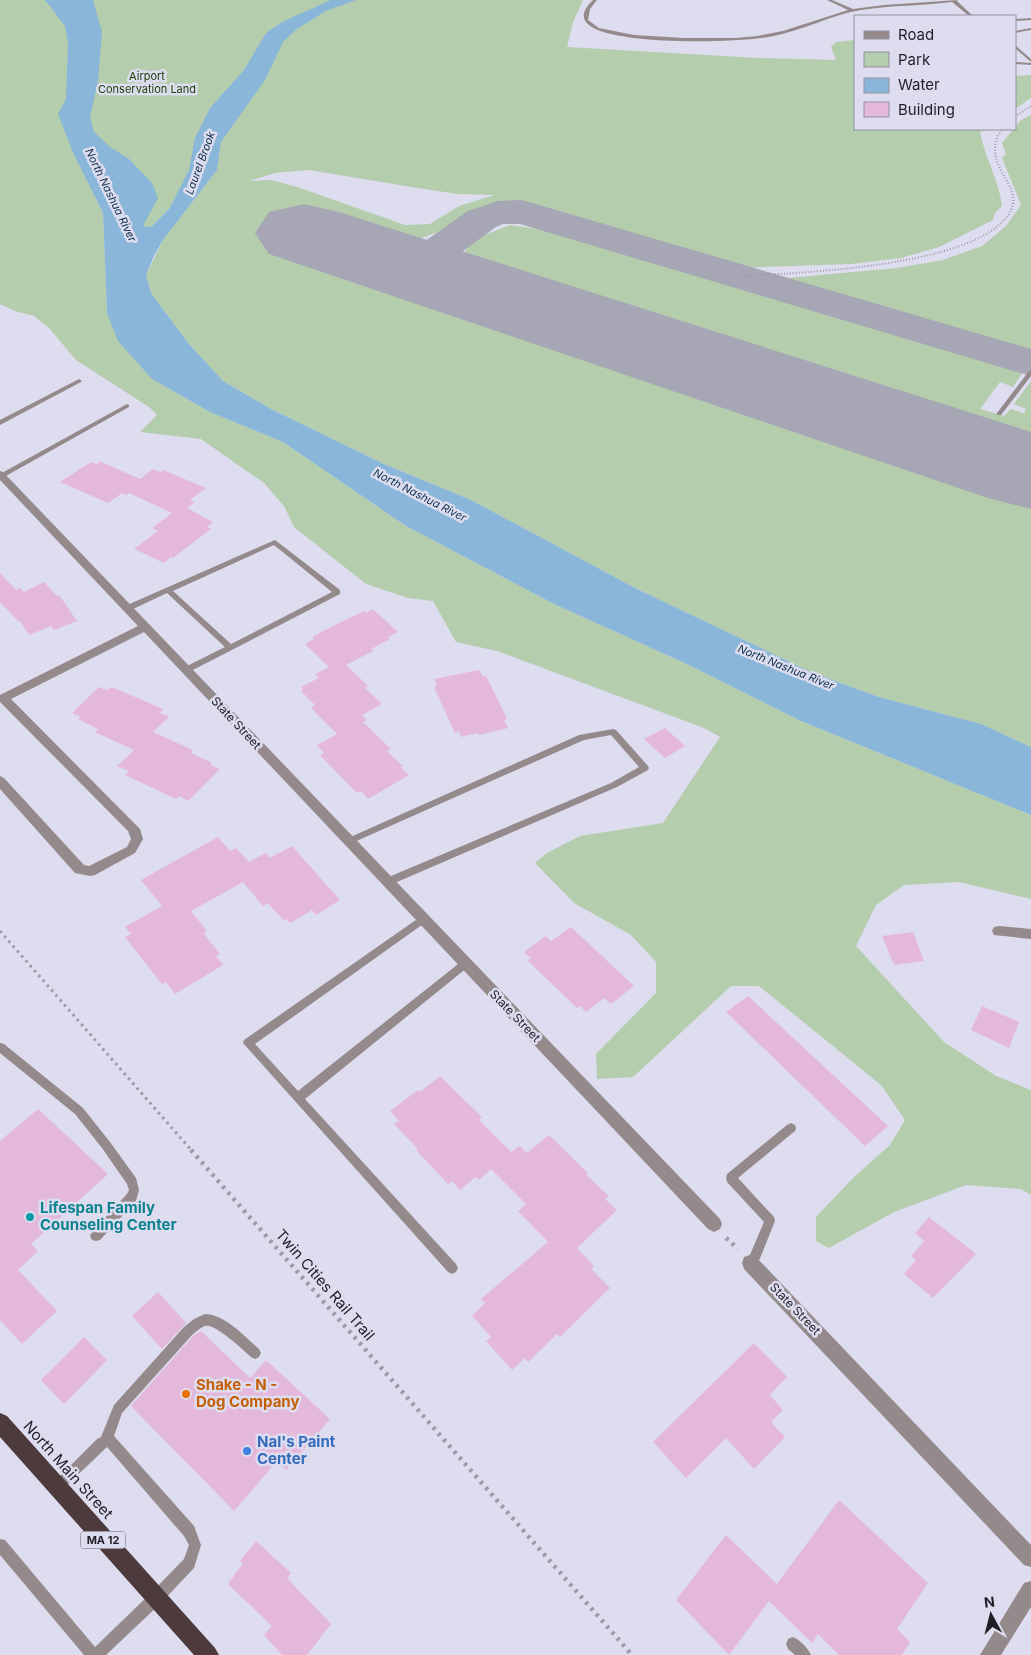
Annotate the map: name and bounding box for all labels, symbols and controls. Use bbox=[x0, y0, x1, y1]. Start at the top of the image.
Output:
legend bbox=[854, 15, 1016, 130]
text: Road bbox=[898, 25, 934, 44]
text: Park bbox=[898, 50, 931, 69]
park label: Airport Conservation Land bbox=[98, 69, 196, 96]
text: Water bbox=[898, 75, 940, 94]
text: Building bbox=[898, 100, 955, 119]
water label: Laurel Brook bbox=[182, 129, 218, 196]
water label: North Nashua River bbox=[82, 146, 140, 245]
water label: North Nashua River bbox=[371, 466, 470, 525]
water label: North Nashua River bbox=[736, 641, 837, 693]
street label: State Street bbox=[208, 693, 265, 752]
street label: State Street bbox=[487, 987, 544, 1045]
place label: Lifespan Family Counseling Center bbox=[40, 1198, 177, 1234]
marker: Lifespan Family Counseling Center bbox=[24, 1211, 36, 1223]
street label: Twin Cities Rail Trail bbox=[272, 1225, 379, 1344]
street label: State Street bbox=[767, 1280, 824, 1338]
place label: Shake - N - Dog Company bbox=[196, 1375, 299, 1411]
marker: Shake - N - Dog Company bbox=[180, 1388, 192, 1400]
street label: North Main Street bbox=[19, 1417, 117, 1523]
place label: Nal's Paint Center bbox=[257, 1432, 336, 1468]
marker: Nal's Paint Center bbox=[241, 1445, 253, 1457]
road number: MA 12 bbox=[80, 1532, 126, 1548]
north arrow bbox=[966, 1590, 1016, 1640]
text: N bbox=[983, 1593, 996, 1611]

